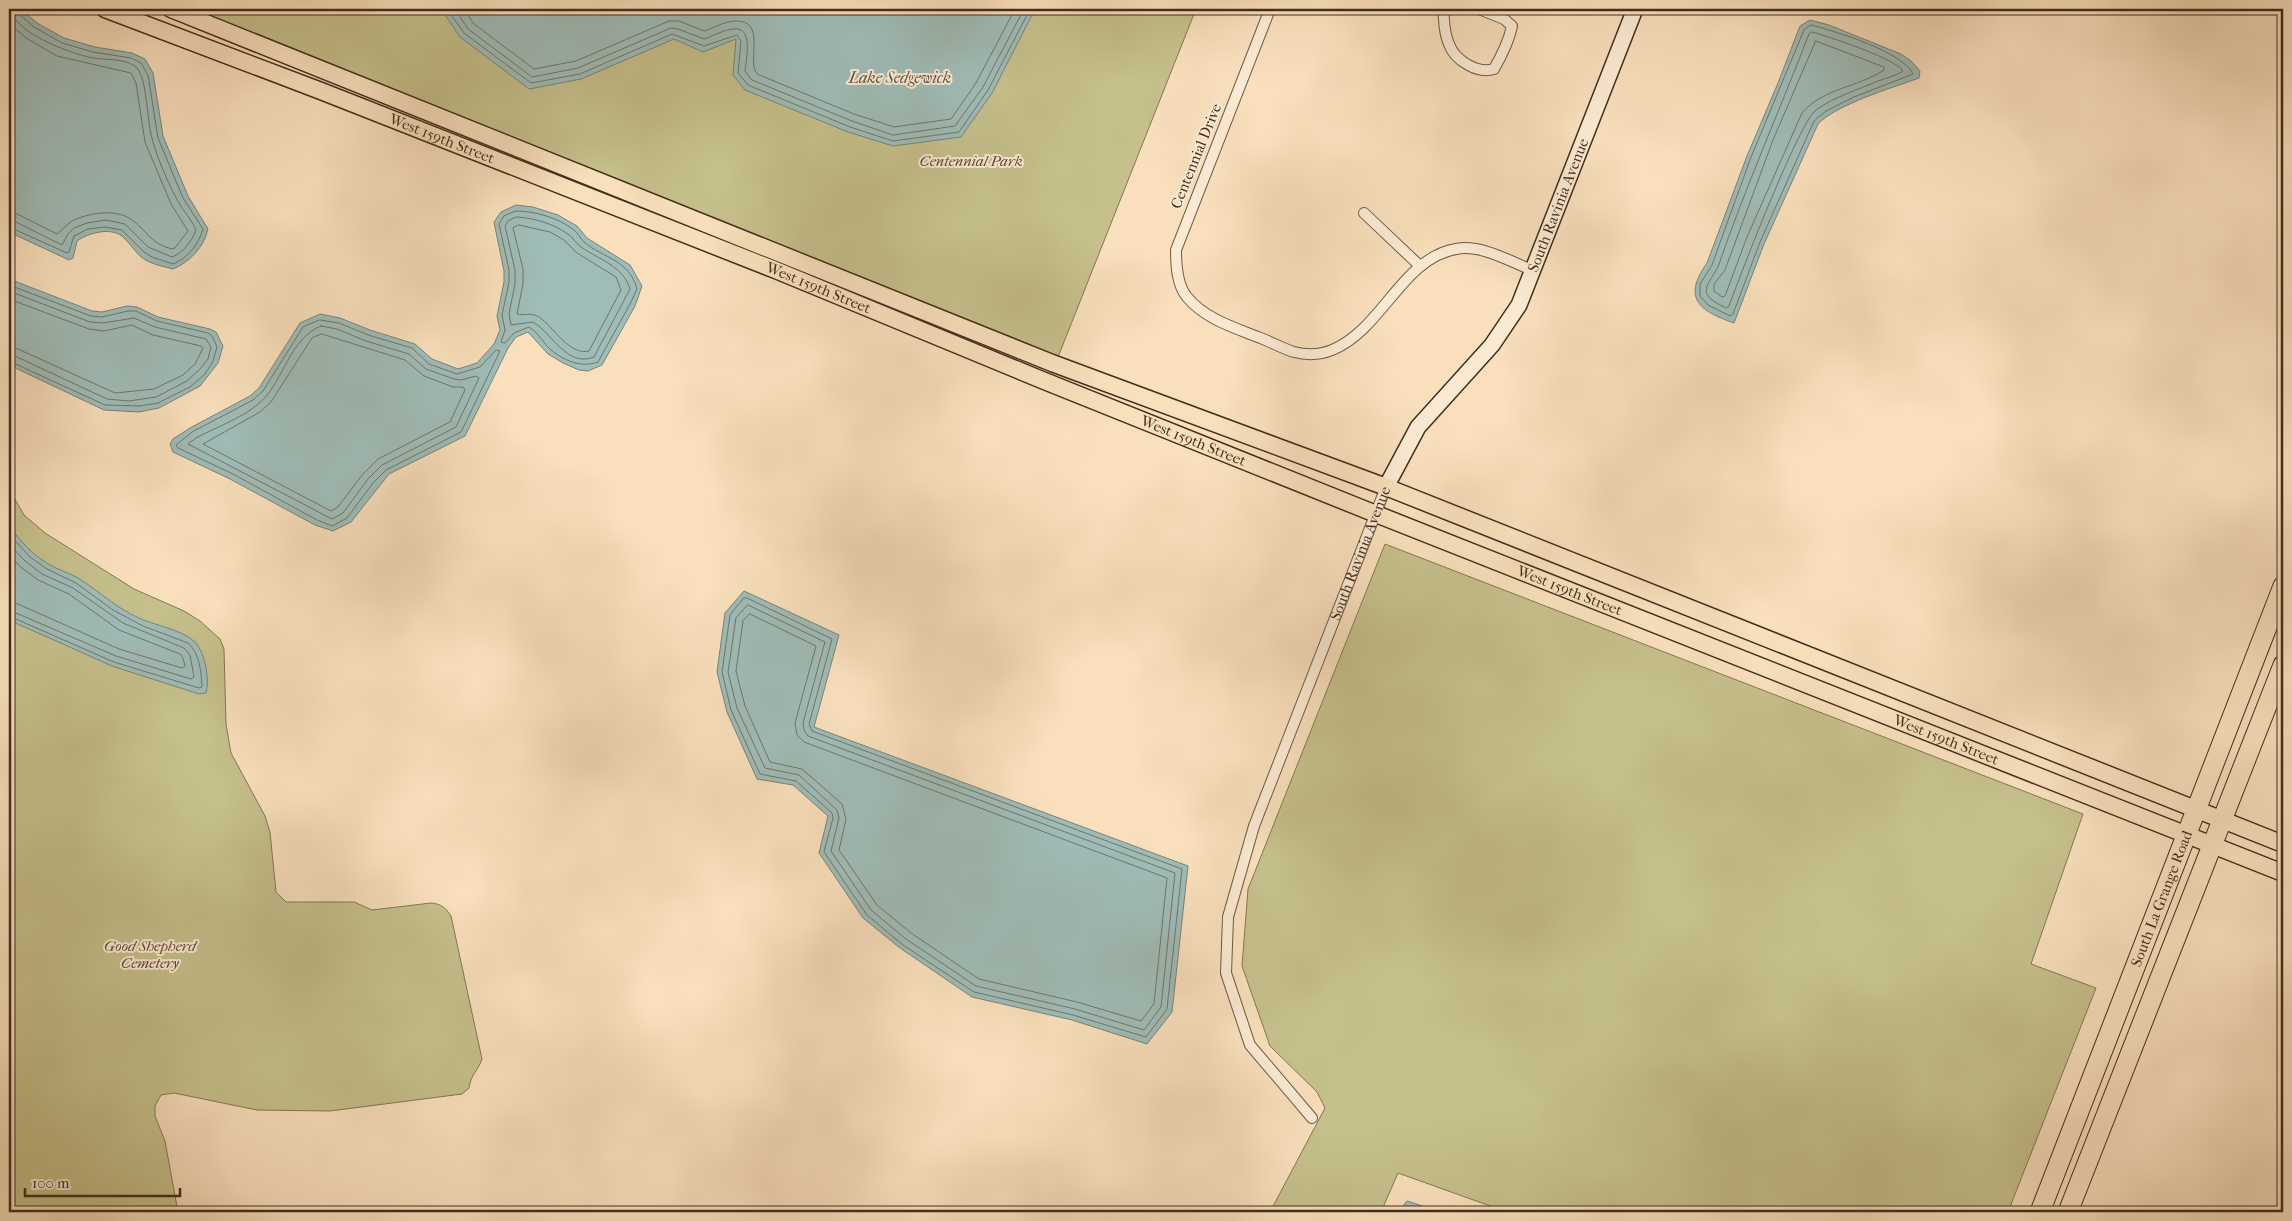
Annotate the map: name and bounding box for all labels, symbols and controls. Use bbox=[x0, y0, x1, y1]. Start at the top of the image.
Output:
water label: Lake Sedgewick bbox=[848, 68, 951, 87]
street label: Centennial Drive bbox=[1167, 100, 1225, 211]
street label: West 159th Street bbox=[386, 109, 498, 168]
street label: South Ravinia Avenue bbox=[1524, 135, 1593, 275]
park label: Centennial Park bbox=[919, 152, 1023, 170]
street label: West 159th Street bbox=[763, 258, 874, 318]
street label: West 159th Street bbox=[1137, 411, 1249, 470]
street label: South Ravinia Avenue bbox=[1326, 483, 1395, 623]
street label: West 159th Street bbox=[1514, 561, 1625, 620]
street label: West 159th Street bbox=[1890, 710, 2002, 769]
street label: South La Grange Road bbox=[2127, 827, 2196, 969]
park label: Good Shepherd Cemetery bbox=[104, 937, 198, 972]
scale bar bbox=[25, 1166, 180, 1198]
text: 100 m bbox=[32, 1174, 70, 1192]

